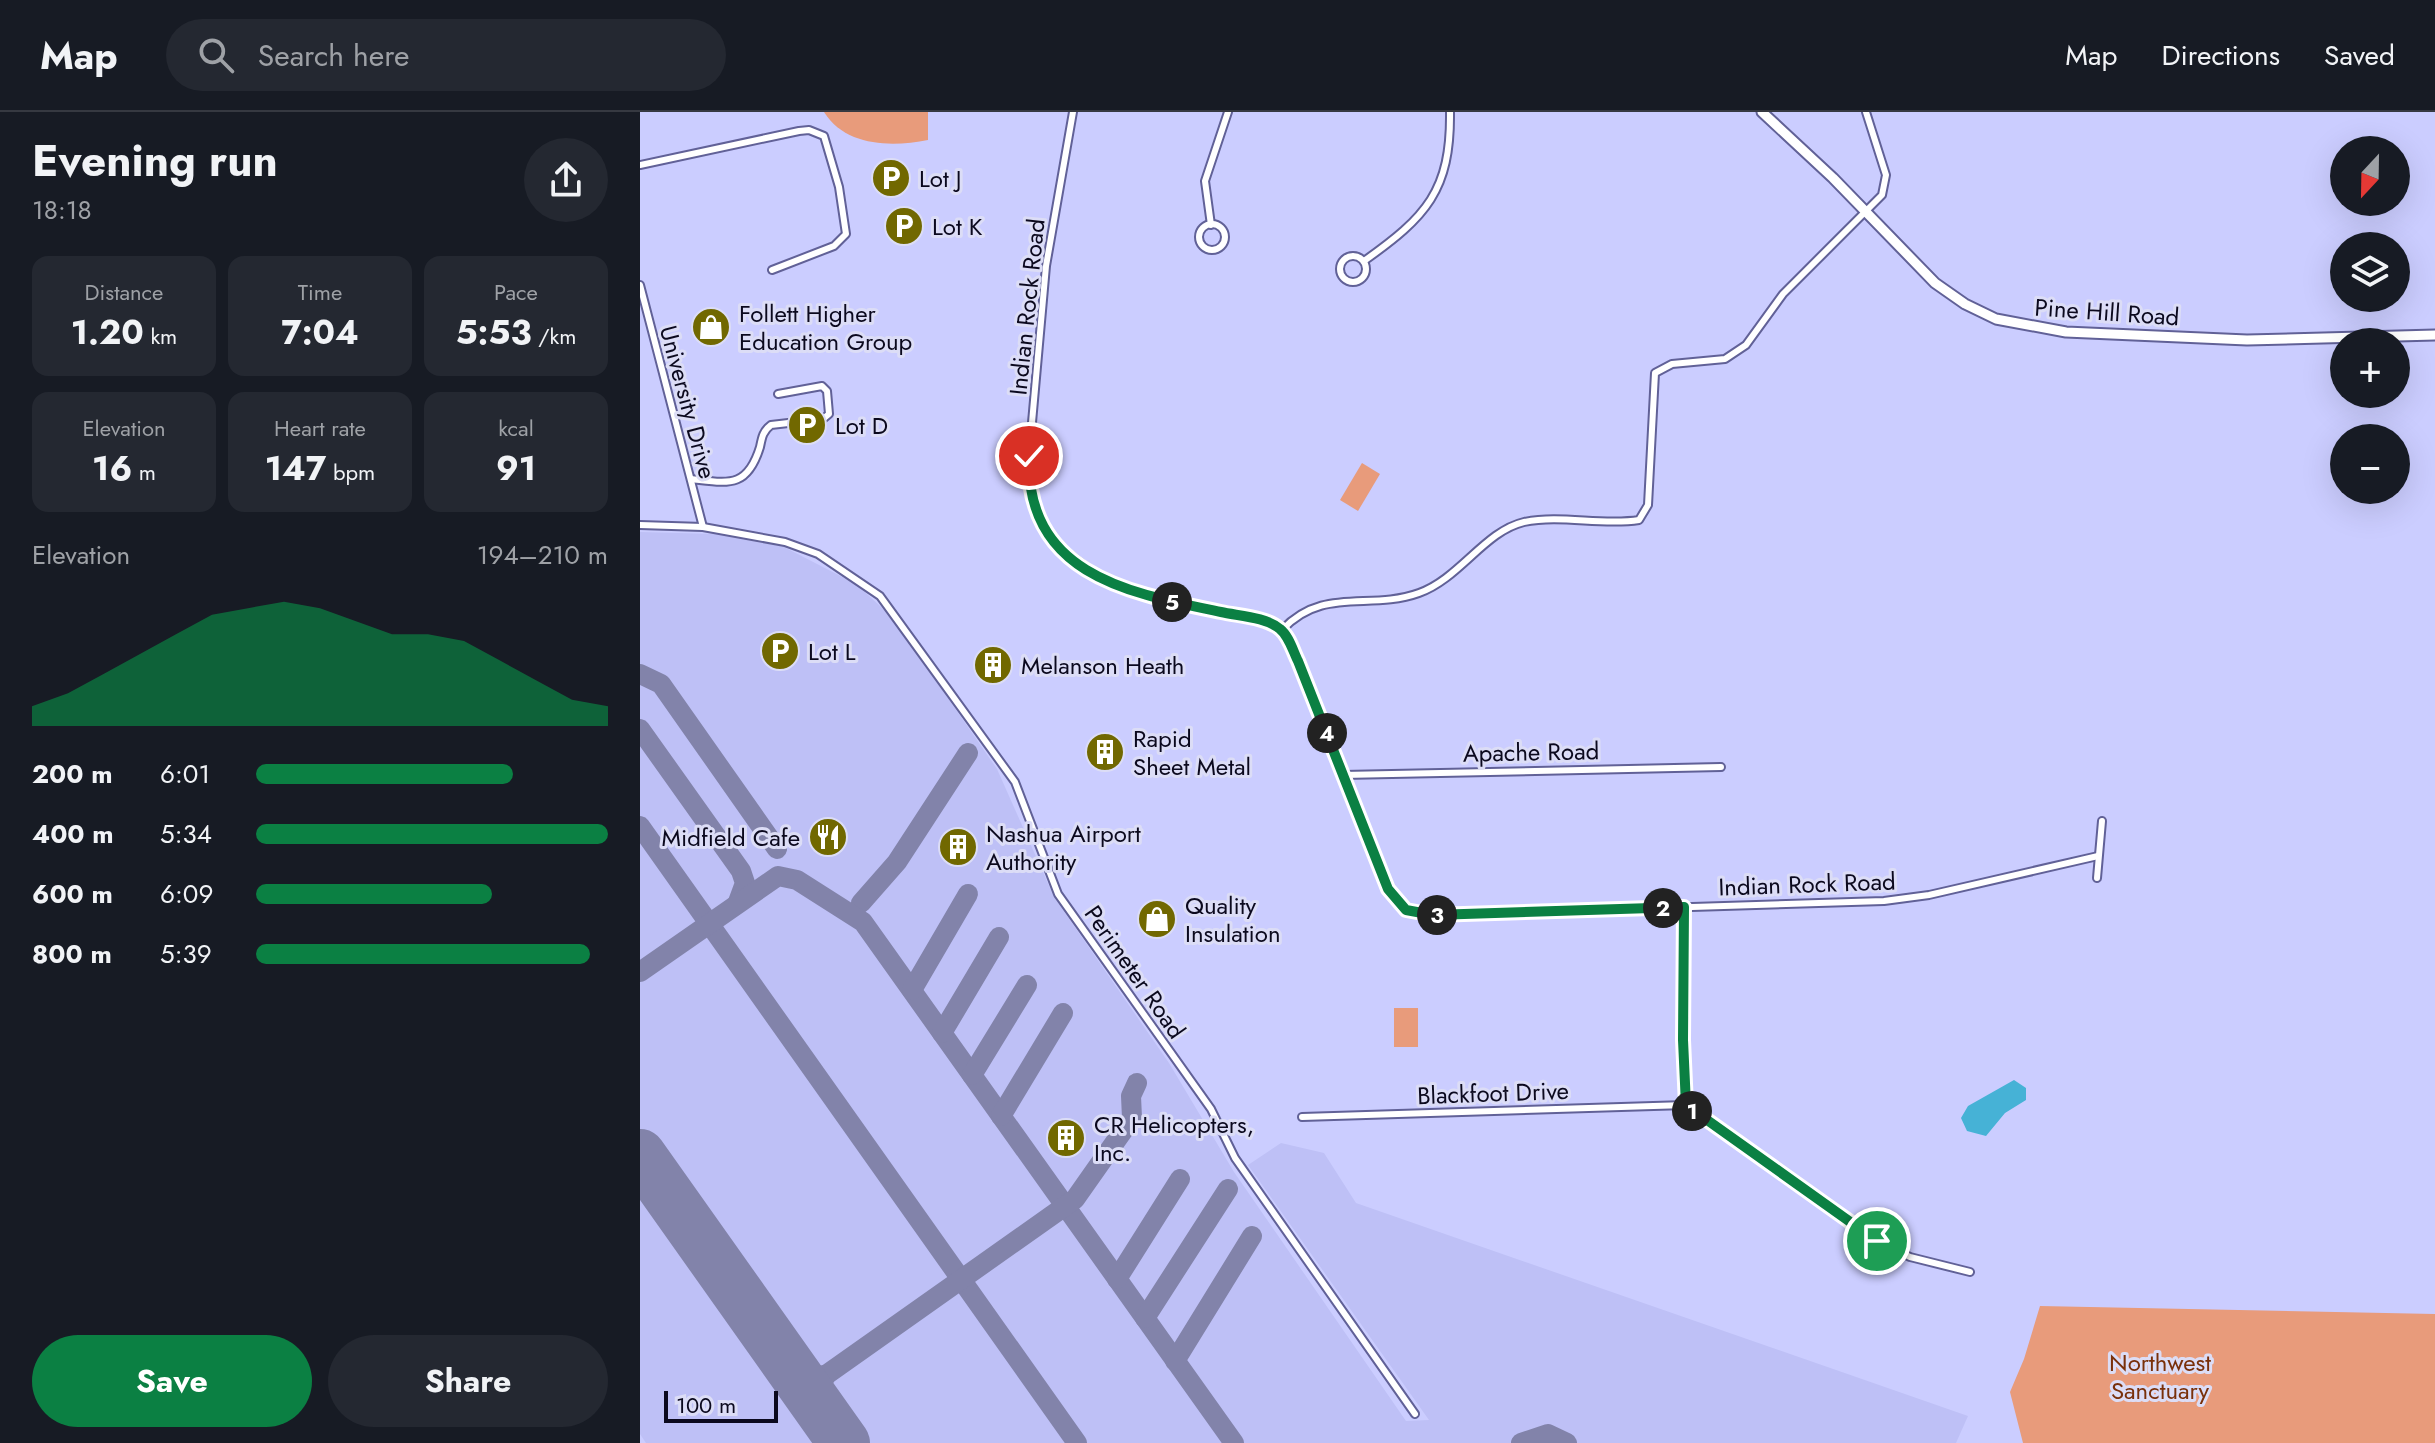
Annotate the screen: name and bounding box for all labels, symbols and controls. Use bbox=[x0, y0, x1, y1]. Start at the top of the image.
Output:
search box bbox=[166, 19, 726, 91]
text: Map bbox=[40, 28, 118, 83]
icon: search bbox=[194, 33, 238, 77]
text: Search here bbox=[258, 34, 410, 77]
text: Map bbox=[2065, 35, 2117, 76]
text: Directions bbox=[2161, 35, 2280, 76]
text: Saved bbox=[2324, 35, 2395, 76]
text: Evening run bbox=[32, 129, 278, 193]
north arrow bbox=[2330, 136, 2410, 216]
map controls bbox=[2330, 136, 2410, 504]
button: share bbox=[524, 138, 608, 222]
parking icon: Lot J bbox=[870, 157, 912, 199]
place label: Lot J bbox=[919, 161, 962, 196]
text: 18:18 bbox=[32, 191, 92, 229]
parking icon: Lot K bbox=[883, 205, 925, 247]
place label: Lot K bbox=[932, 209, 983, 244]
street label: Indian Rock Road bbox=[1000, 217, 1054, 397]
button: layers bbox=[2330, 232, 2410, 312]
text: Distance bbox=[85, 276, 163, 308]
text: Time bbox=[298, 276, 342, 308]
text: Pace bbox=[494, 276, 538, 308]
street label: Pine Hill Road bbox=[2033, 289, 2181, 335]
place label: Follett Higher Education Group bbox=[739, 296, 912, 359]
shop icon: Follett Higher Education Group bbox=[690, 306, 732, 348]
text: 1.20 bbox=[71, 308, 144, 357]
text: 7:04 bbox=[281, 308, 359, 357]
text: 5:53 bbox=[456, 308, 532, 357]
text: km bbox=[144, 320, 177, 352]
text: /km bbox=[532, 320, 576, 352]
street label: University Drive bbox=[651, 321, 725, 483]
button: + bbox=[2330, 328, 2410, 408]
parking icon: Lot D bbox=[786, 404, 828, 446]
place label: Lot D bbox=[835, 408, 888, 443]
text: Elevation bbox=[83, 412, 165, 444]
text: Heart rate bbox=[274, 412, 366, 444]
text: kcal bbox=[498, 412, 534, 444]
pin bbox=[995, 422, 1063, 490]
button: − bbox=[2330, 424, 2410, 504]
icon: check bbox=[1007, 434, 1051, 478]
text: 16 bbox=[92, 444, 132, 493]
text: 147 bbox=[265, 444, 326, 493]
text: 91 bbox=[496, 444, 536, 493]
text: m bbox=[132, 456, 156, 488]
text: bpm bbox=[326, 456, 375, 488]
text: Elevation bbox=[32, 536, 130, 574]
text: 194–210 m bbox=[477, 536, 608, 574]
pin: 5 bbox=[1152, 582, 1192, 622]
text: 5 bbox=[1165, 586, 1179, 618]
parking icon: Lot L bbox=[759, 630, 801, 672]
place label: Lot L bbox=[808, 634, 856, 669]
building icon: Melanson Heath bbox=[972, 644, 1014, 686]
place label: Melanson Heath bbox=[1021, 648, 1184, 683]
pin: 4 bbox=[1307, 713, 1347, 753]
text: 4 bbox=[1319, 717, 1335, 749]
place label: Rapid Sheet Metal bbox=[1133, 721, 1251, 784]
building icon: Rapid Sheet Metal bbox=[1084, 731, 1126, 773]
street label: Apache Road bbox=[1462, 733, 1600, 771]
text: 200 m bbox=[32, 755, 113, 793]
text: 6:01 bbox=[160, 755, 210, 793]
text: 400 m bbox=[32, 815, 114, 853]
text: 5:34 bbox=[160, 815, 212, 853]
restaurant icon: Midfield Cafe bbox=[807, 816, 849, 858]
place label: Nashua Airport Authority bbox=[986, 816, 1141, 879]
place label: Midfield Cafe bbox=[662, 820, 800, 855]
building icon: Nashua Airport Authority bbox=[937, 826, 979, 868]
street label: Indian Rock Road bbox=[1718, 863, 1896, 905]
text: 600 m bbox=[32, 875, 113, 913]
text: 6:09 bbox=[160, 875, 213, 913]
place label: Quality Insulation bbox=[1185, 888, 1281, 951]
pin: 2 bbox=[1643, 888, 1683, 928]
text: 2 bbox=[1656, 892, 1670, 924]
pin: 3 bbox=[1417, 895, 1457, 935]
street label: Perimeter Road bbox=[1076, 898, 1194, 1046]
shop icon: Quality Insulation bbox=[1136, 898, 1178, 940]
text: 3 bbox=[1430, 899, 1444, 931]
text: 800 m bbox=[32, 935, 112, 973]
text: 5:39 bbox=[160, 935, 212, 973]
street label: Blackfoot Drive bbox=[1416, 1073, 1570, 1113]
pin: 1 bbox=[1672, 1091, 1712, 1131]
text: 1 bbox=[1686, 1095, 1698, 1127]
place label: CR Helicopters, Inc. bbox=[1094, 1107, 1254, 1170]
building icon: CR Helicopters, Inc. bbox=[1045, 1117, 1087, 1159]
pin bbox=[1843, 1207, 1911, 1275]
icon: arrive bbox=[1855, 1219, 1899, 1263]
button: Save bbox=[32, 1335, 312, 1427]
button: Share bbox=[328, 1335, 608, 1427]
park label: Northwest Sanctuary bbox=[2109, 1345, 2211, 1408]
scale bar bbox=[664, 1387, 778, 1423]
text: 100 m bbox=[676, 1389, 736, 1421]

